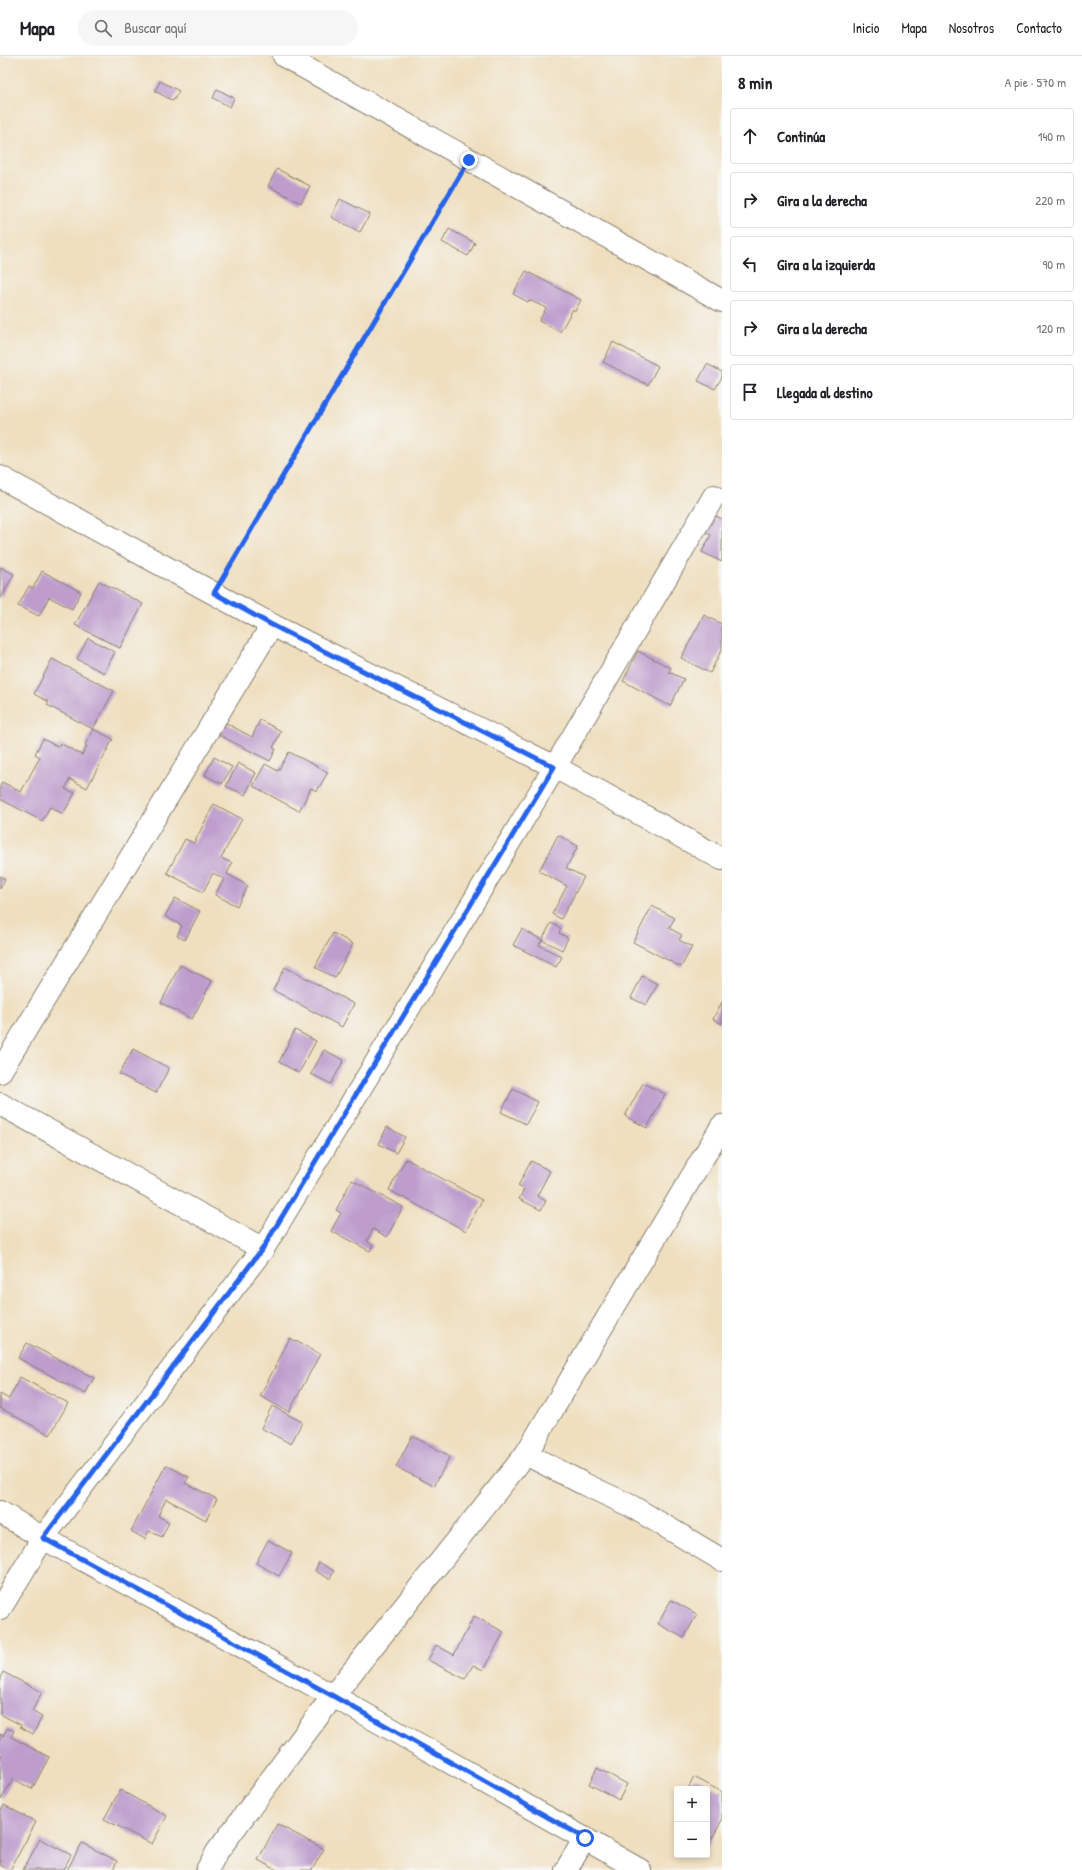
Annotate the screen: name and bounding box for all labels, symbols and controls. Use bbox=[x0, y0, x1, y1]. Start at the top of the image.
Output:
search box bbox=[78, 10, 358, 46]
text: Mapa bbox=[20, 15, 54, 41]
icon: search bbox=[92, 17, 114, 39]
text: Buscar aquí bbox=[124, 17, 187, 38]
text: Inicio bbox=[853, 18, 879, 37]
text: Mapa bbox=[901, 18, 927, 37]
text: Nosotros bbox=[949, 18, 994, 37]
text: Contacto bbox=[1016, 18, 1062, 37]
text: 8 min bbox=[738, 71, 772, 94]
text: A pie · 570 m bbox=[1005, 73, 1066, 91]
icon: ahead bbox=[739, 125, 761, 147]
text: Continúa bbox=[777, 126, 825, 147]
text: 140 m bbox=[1038, 127, 1065, 145]
route end bbox=[460, 151, 478, 169]
icon: right bbox=[739, 189, 761, 211]
text: Gira a la derecha bbox=[777, 190, 867, 211]
text: 220 m bbox=[1035, 191, 1065, 209]
icon: left bbox=[739, 253, 761, 275]
text: Gira a la izquierda bbox=[777, 254, 875, 275]
text: 90 m bbox=[1043, 255, 1065, 273]
icon: right bbox=[739, 317, 761, 339]
text: Gira a la derecha bbox=[777, 318, 867, 339]
text: 120 m bbox=[1037, 319, 1065, 337]
icon: arrive bbox=[739, 381, 761, 403]
text: Llegada al destino bbox=[777, 382, 873, 403]
map controls bbox=[674, 1786, 710, 1858]
button: + bbox=[674, 1786, 710, 1822]
button: − bbox=[674, 1822, 710, 1858]
route start bbox=[576, 1829, 594, 1847]

